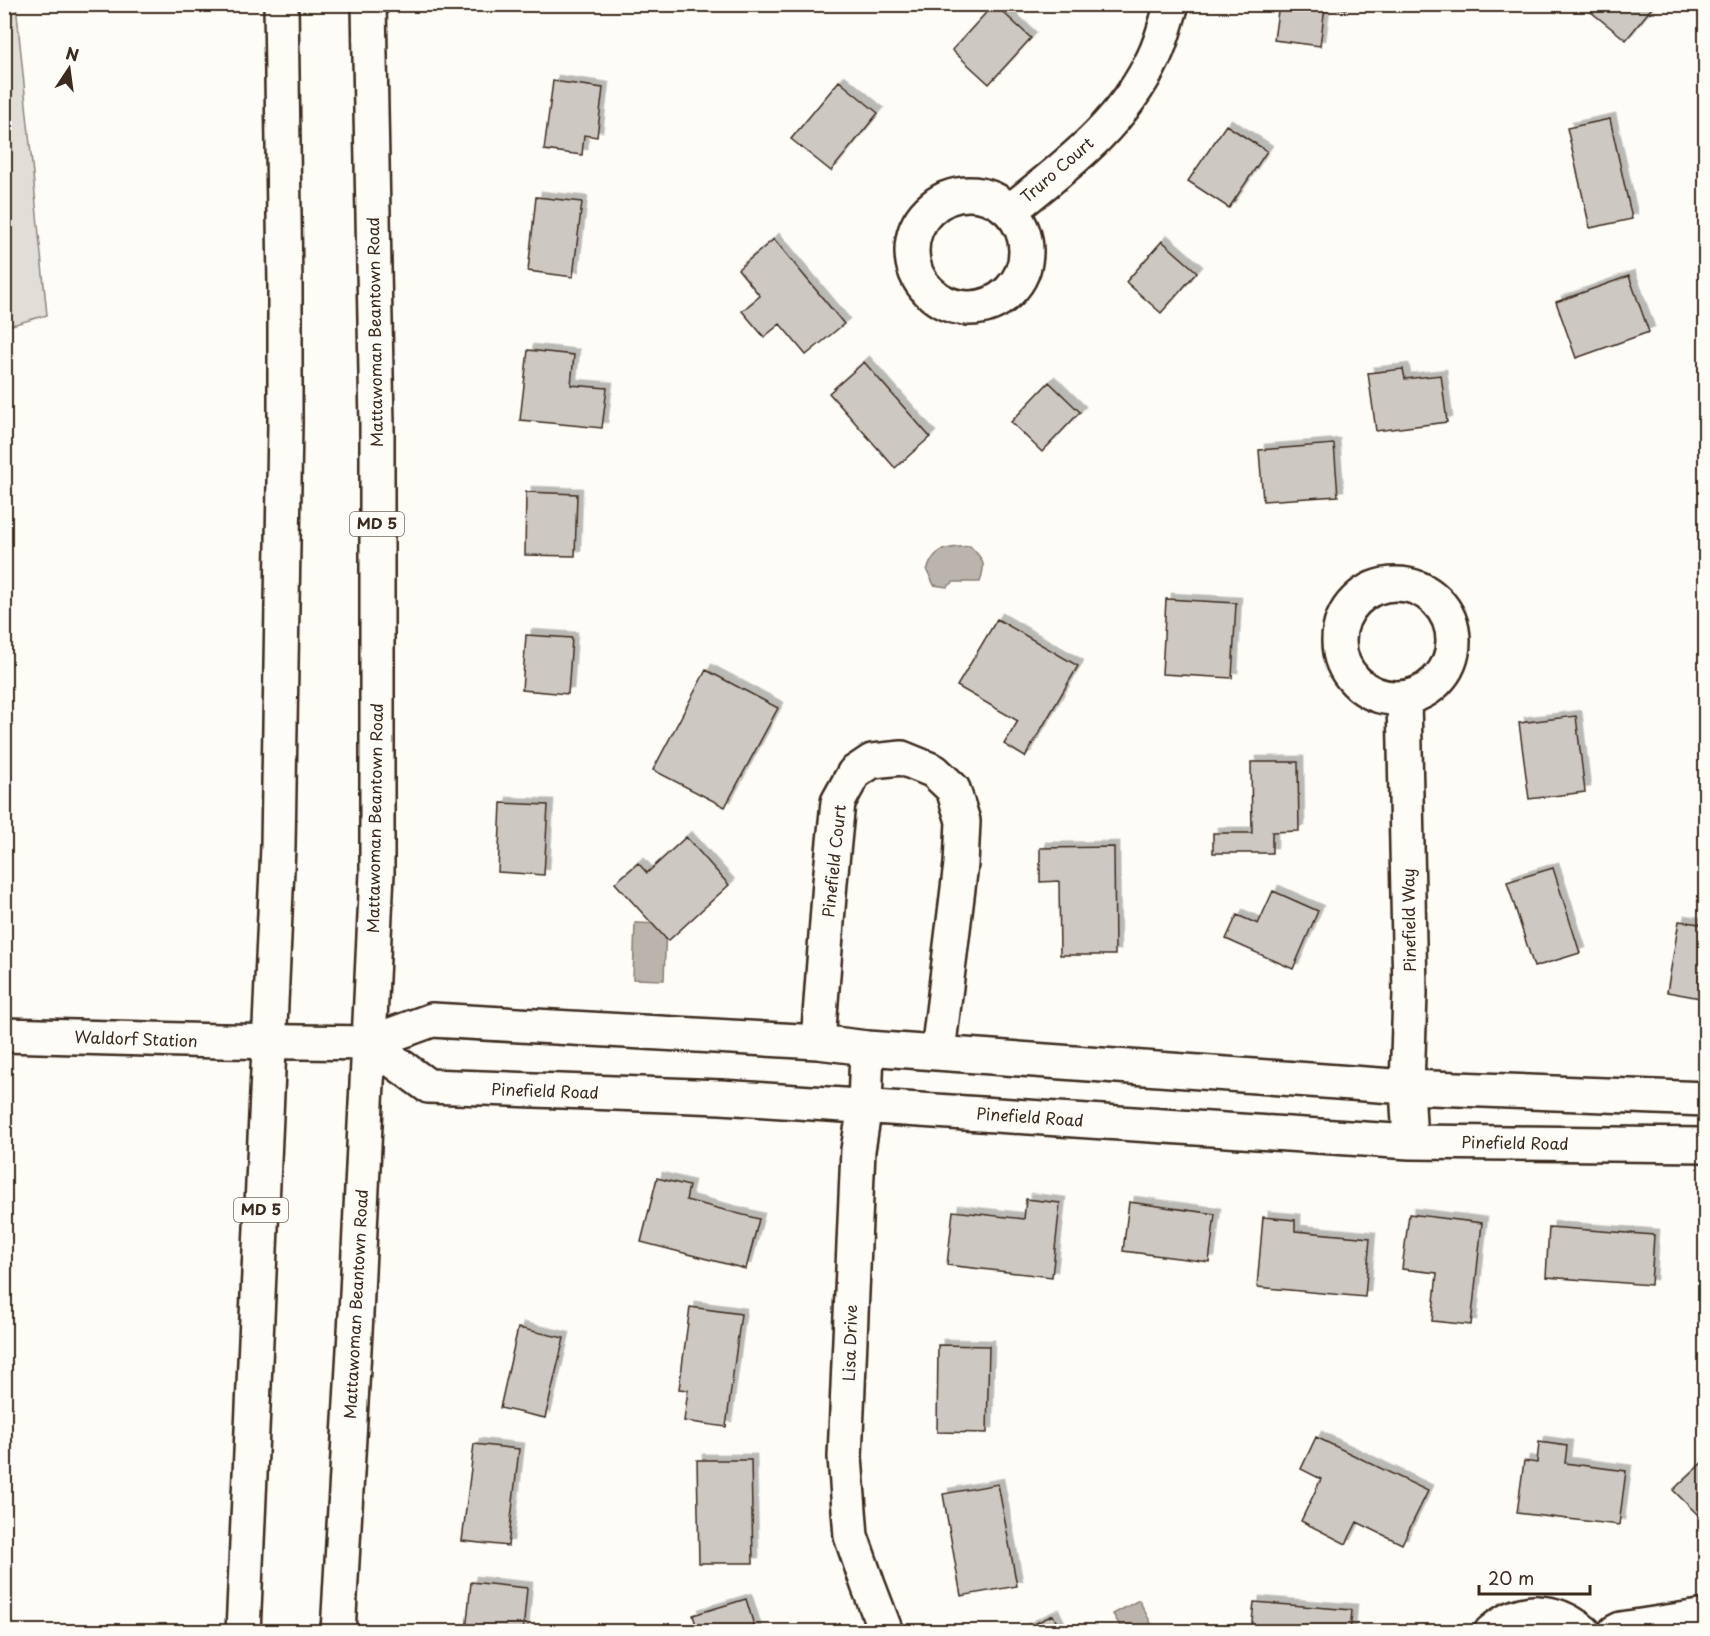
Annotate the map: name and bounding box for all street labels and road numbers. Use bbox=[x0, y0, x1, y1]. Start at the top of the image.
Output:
street label: Truro Court bbox=[1014, 130, 1099, 208]
street label: Mattawoman Beantown Road bbox=[360, 217, 388, 447]
road number: MD 5 bbox=[350, 512, 404, 536]
street label: Mattawoman Beantown Road bbox=[360, 703, 388, 933]
street label: Pinefield Court bbox=[815, 803, 851, 918]
street label: Pinefield Way bbox=[1395, 868, 1421, 972]
street label: Waldorf Station bbox=[74, 1024, 198, 1052]
street label: Pinefield Road bbox=[491, 1076, 599, 1104]
street label: Pinefield Road bbox=[976, 1100, 1085, 1132]
street label: Pinefield Road bbox=[1461, 1129, 1569, 1155]
street label: Mattawoman Beantown Road bbox=[337, 1188, 373, 1420]
road number: MD 5 bbox=[234, 1198, 288, 1222]
street label: Lisa Drive bbox=[836, 1304, 862, 1382]

